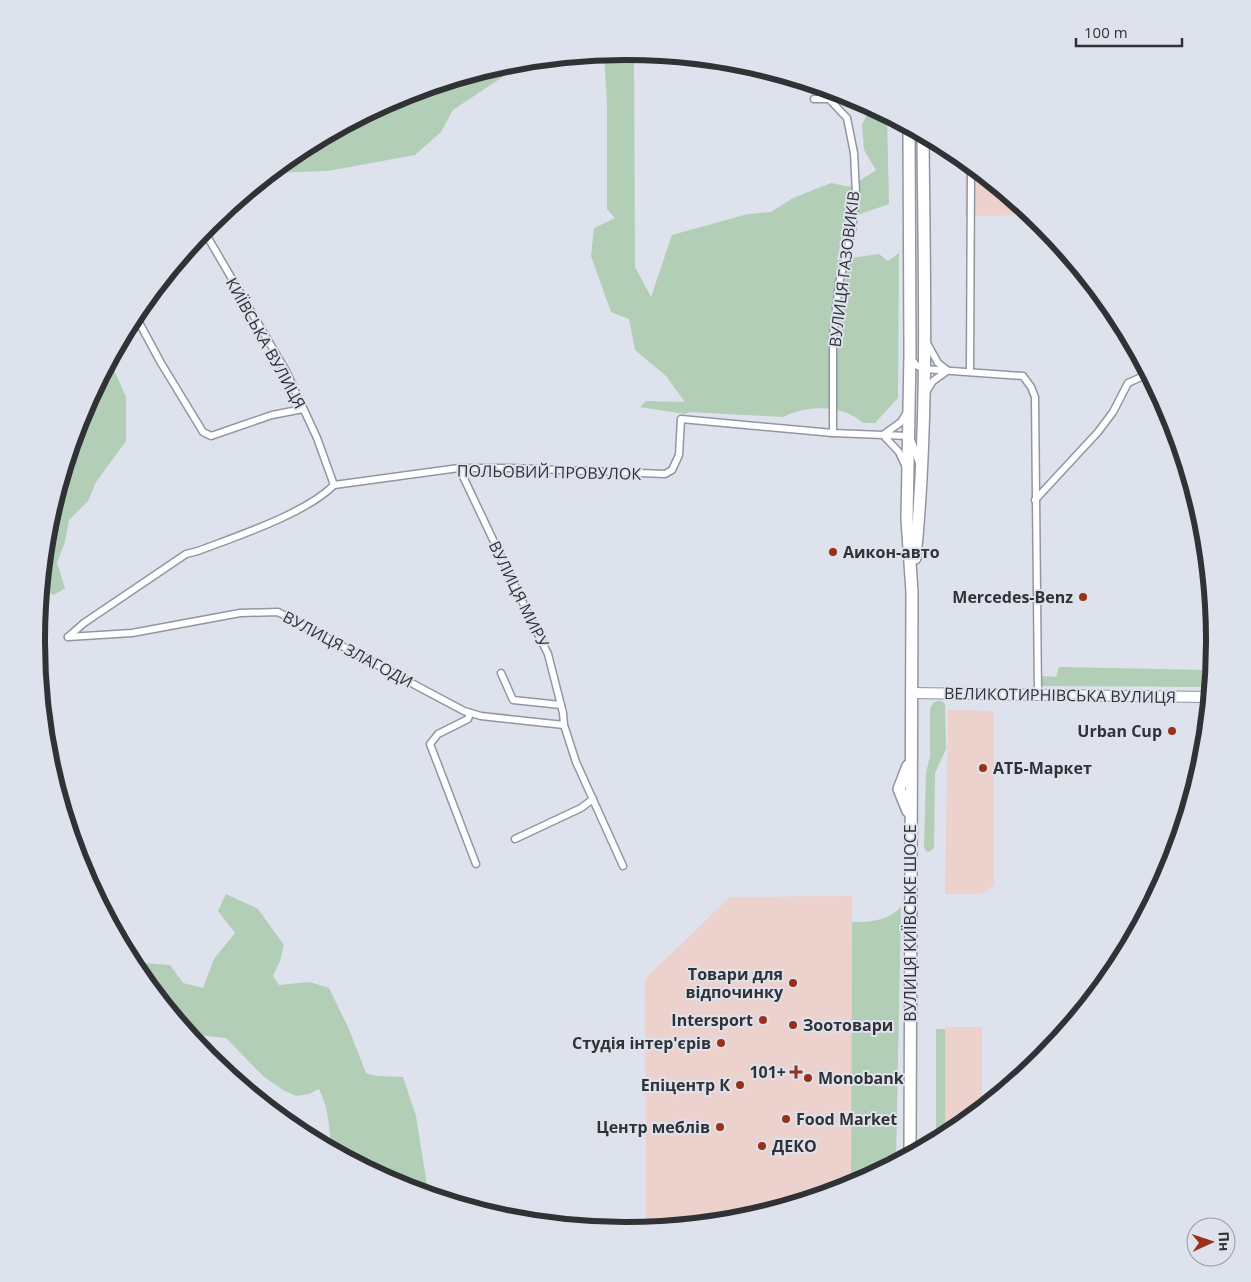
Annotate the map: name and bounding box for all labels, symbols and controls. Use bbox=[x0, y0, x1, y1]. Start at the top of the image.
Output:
scale bar bbox=[1076, 15, 1182, 47]
text: 100 m bbox=[1084, 22, 1128, 42]
street label: ВУЛИЦЯ ГАЗОВИКІВ bbox=[824, 190, 864, 348]
street label: КИЇВСЬКА ВУЛИЦЯ bbox=[221, 274, 311, 412]
street label: ПОЛЬОВИЙ ПРОВУЛОК bbox=[457, 459, 641, 485]
street label: ВУЛИЦЯ МИРУ bbox=[484, 537, 554, 651]
place label: Аикон-авто bbox=[843, 541, 940, 563]
marker: Аикон-авто bbox=[827, 546, 839, 558]
place label: Mercedes-Benz bbox=[952, 586, 1073, 608]
marker: Mercedes-Benz bbox=[1077, 591, 1089, 603]
street label: ВУЛИЦЯ ЗЛАГОДИ bbox=[279, 605, 417, 693]
street label: ВЕЛИКОТИРНІВСЬКА ВУЛИЦЯ bbox=[944, 682, 1176, 708]
place label: Urban Cup bbox=[1077, 720, 1162, 742]
marker: Urban Cup bbox=[1166, 725, 1178, 737]
place label: АТБ-Маркет bbox=[993, 757, 1092, 779]
marker: АТБ-Маркет bbox=[977, 762, 989, 774]
street label: ВУЛИЦЯ КИЇВСЬКЕ ШОСЕ bbox=[899, 824, 921, 1022]
place label: Товари для відпочинку bbox=[685, 963, 784, 1003]
marker: Товари для відпочинку bbox=[787, 977, 799, 989]
place label: Intersport bbox=[671, 1009, 753, 1031]
marker: Intersport bbox=[757, 1014, 769, 1026]
place label: Зоотовари bbox=[803, 1014, 893, 1036]
marker: Зоотовари bbox=[787, 1019, 799, 1031]
place label: Студія інтер'єрів bbox=[572, 1032, 711, 1054]
marker: Студія інтер'єрів bbox=[715, 1037, 727, 1049]
place label: 101+ bbox=[749, 1061, 786, 1083]
marker: 101+ bbox=[790, 1066, 802, 1078]
place label: Monobank bbox=[818, 1067, 904, 1089]
marker: Monobank bbox=[802, 1072, 814, 1084]
place label: Епіцентр К bbox=[641, 1074, 730, 1096]
marker: Епіцентр К bbox=[734, 1079, 746, 1091]
place label: Food Market bbox=[796, 1108, 897, 1130]
marker: Food Market bbox=[780, 1113, 792, 1125]
place label: Центр меблів bbox=[596, 1116, 710, 1138]
marker: Центр меблів bbox=[714, 1121, 726, 1133]
place label: ДЕКО bbox=[772, 1135, 817, 1157]
marker: ДЕКО bbox=[756, 1140, 768, 1152]
north arrow bbox=[1186, 1217, 1236, 1267]
text: Пн bbox=[1214, 1231, 1234, 1252]

